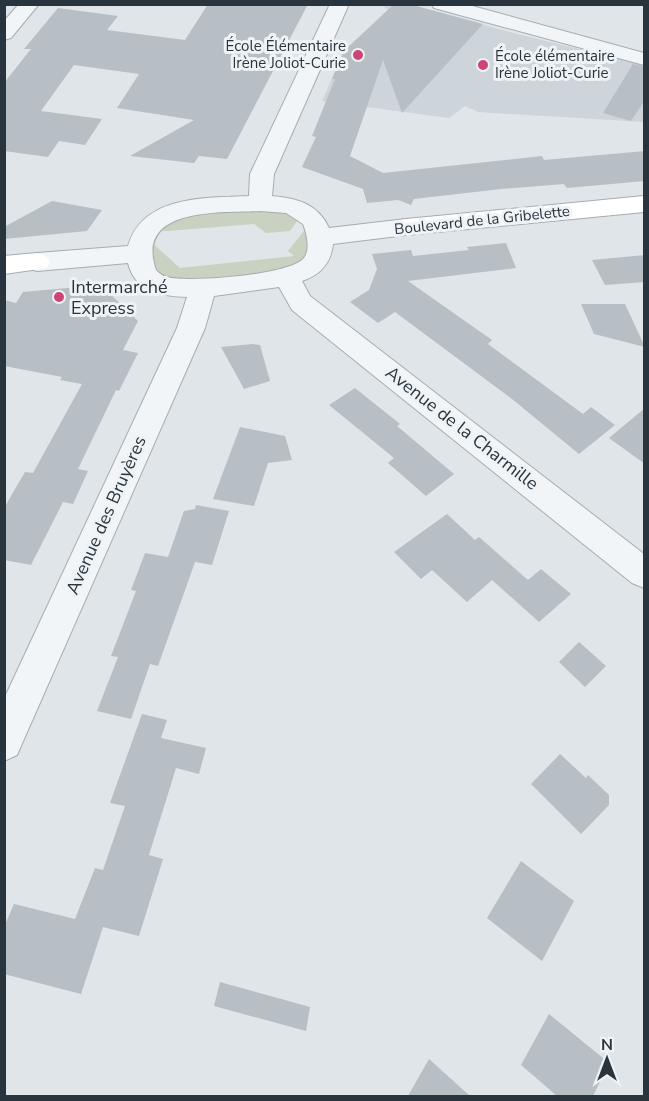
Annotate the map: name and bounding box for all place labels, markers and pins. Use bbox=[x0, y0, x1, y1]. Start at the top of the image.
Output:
place label: École Élémentaire Irène Joliot-Curie bbox=[226, 36, 346, 73]
place label: École élémentaire Irène Joliot-Curie bbox=[495, 46, 615, 83]
marker: École Élémentaire Irène Joliot-Curie bbox=[351, 48, 365, 62]
marker: École élémentaire Irène Joliot-Curie bbox=[476, 58, 490, 72]
place label: Intermarché Express bbox=[71, 275, 167, 320]
marker: Intermarché Express bbox=[52, 290, 66, 304]

